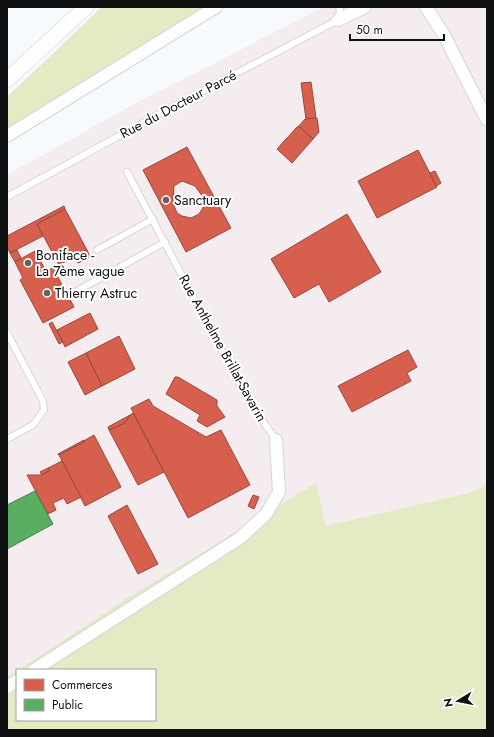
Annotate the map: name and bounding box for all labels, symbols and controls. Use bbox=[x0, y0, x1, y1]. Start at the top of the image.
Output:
scale bar bbox=[350, 16, 444, 42]
text: 50 m bbox=[356, 21, 383, 39]
street label: Rue du Docteur Parcé bbox=[116, 65, 240, 143]
place label: Sanctuary bbox=[174, 190, 232, 210]
marker: Sanctuary bbox=[161, 195, 171, 205]
place label: Boniface - La 7ème vague bbox=[36, 245, 124, 281]
marker: Boniface - La 7ème vague bbox=[23, 258, 33, 268]
street label: Rue Anthelme Brillat-Savarin bbox=[174, 271, 272, 425]
place label: Thierry Astruc bbox=[55, 283, 137, 303]
marker: Thierry Astruc bbox=[42, 288, 52, 298]
legend bbox=[16, 669, 156, 721]
text: Commerces bbox=[52, 676, 113, 694]
north arrow bbox=[438, 681, 478, 721]
text: Public bbox=[52, 696, 83, 714]
text: N bbox=[440, 697, 457, 708]

